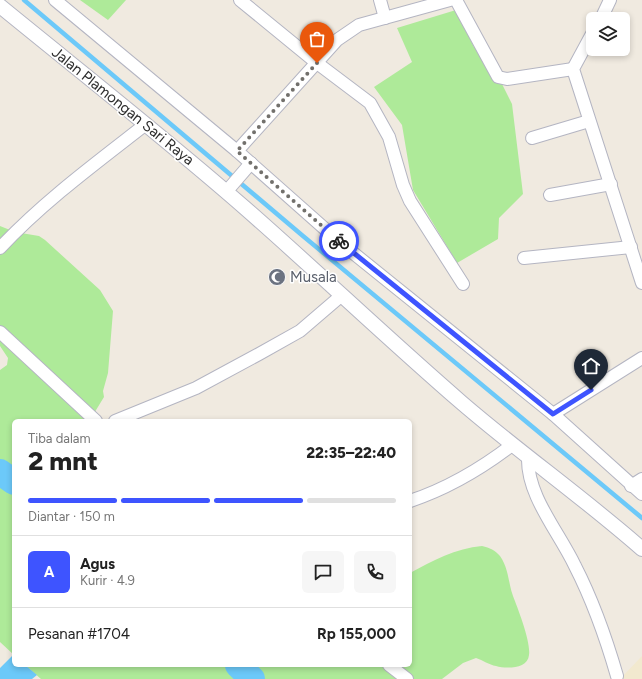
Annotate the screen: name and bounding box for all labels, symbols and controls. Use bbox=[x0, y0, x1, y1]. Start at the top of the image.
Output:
map controls bbox=[586, 12, 630, 56]
button: layers bbox=[586, 12, 630, 56]
pin bbox=[300, 22, 334, 63]
icon: bag bbox=[306, 28, 328, 50]
street label: Jalan Plamongan Sari Raya bbox=[48, 43, 198, 169]
courier bbox=[319, 221, 359, 261]
icon: bike bbox=[328, 230, 350, 252]
mosque icon: Musala bbox=[267, 267, 287, 287]
place label: Musala bbox=[290, 268, 337, 286]
pin bbox=[574, 349, 608, 390]
icon: home bbox=[580, 355, 602, 377]
text: Tiba dalam bbox=[28, 431, 90, 446]
text: 22:35–22:40 bbox=[306, 444, 396, 462]
text: 2 mnt bbox=[28, 445, 98, 477]
text: Diantar · 150 m bbox=[28, 509, 115, 524]
button: chat bbox=[302, 551, 344, 593]
button: phone bbox=[354, 551, 396, 593]
text: Agus bbox=[80, 555, 115, 573]
text: A bbox=[44, 563, 54, 581]
text: Kurir · 4.9 bbox=[80, 573, 135, 588]
text: Pesanan #1704 bbox=[28, 625, 130, 643]
text: Rp 155,000 bbox=[317, 625, 396, 643]

